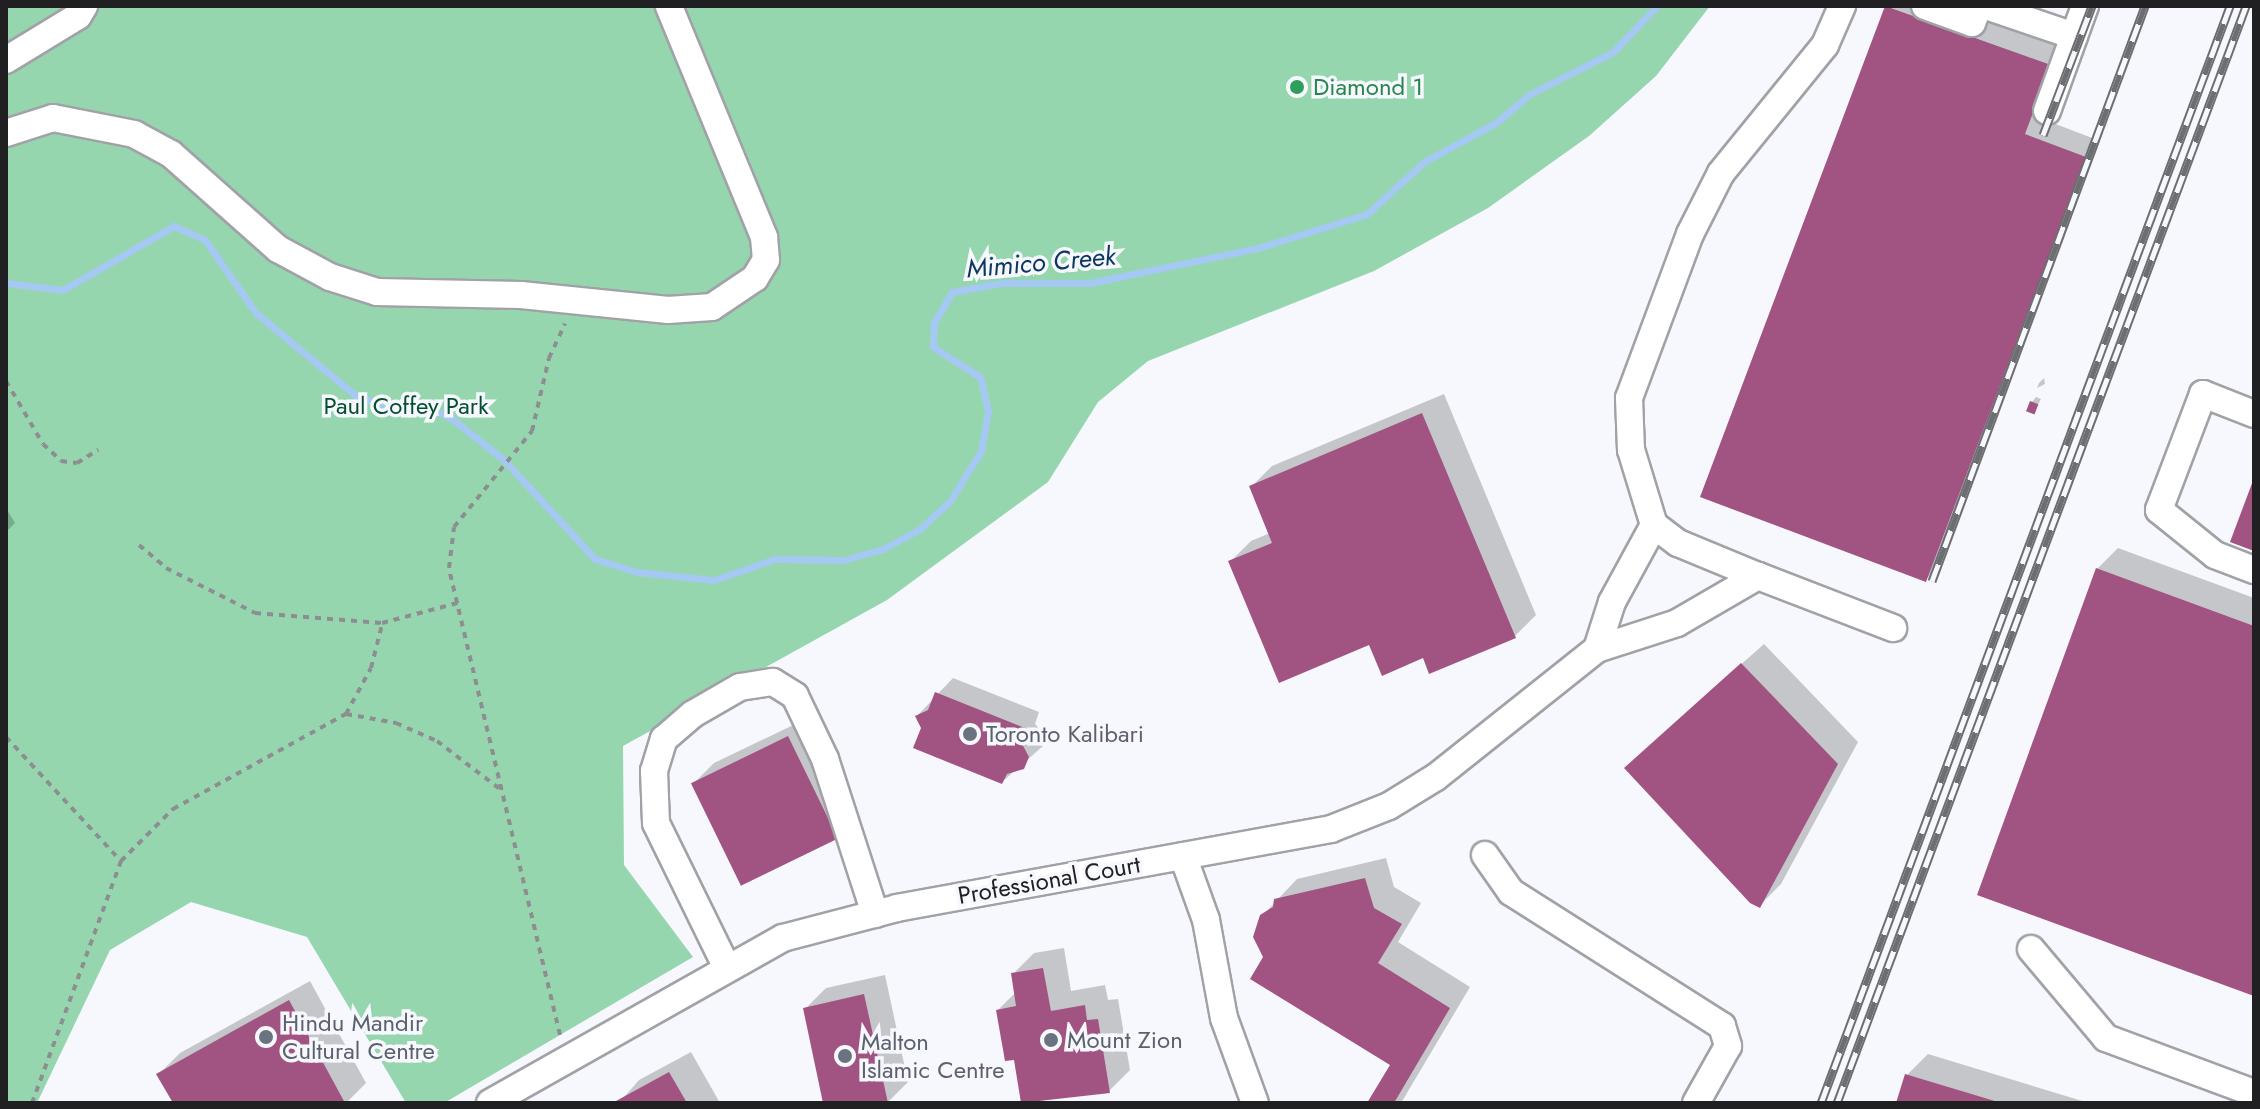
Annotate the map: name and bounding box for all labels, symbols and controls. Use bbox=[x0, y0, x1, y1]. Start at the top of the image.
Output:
place label: Diamond 1 bbox=[1313, 73, 1423, 101]
marker: Diamond 1 bbox=[1288, 78, 1306, 96]
water label: Mimico Creek bbox=[965, 241, 1117, 285]
park label: Paul Coffey Park bbox=[323, 392, 489, 420]
place label: Toronto Kalibari bbox=[986, 720, 1144, 748]
marker: Toronto Kalibari bbox=[961, 725, 979, 743]
street label: Professional Court bbox=[956, 850, 1142, 910]
place label: Hindu Mandir Cultural Centre bbox=[282, 1009, 435, 1065]
place label: Mount Zion bbox=[1067, 1026, 1183, 1054]
marker: Hindu Mandir Cultural Centre bbox=[257, 1028, 275, 1046]
place label: Malton Islamic Centre bbox=[861, 1028, 1005, 1084]
marker: Mount Zion bbox=[1042, 1031, 1060, 1049]
marker: Malton Islamic Centre bbox=[836, 1047, 854, 1065]

